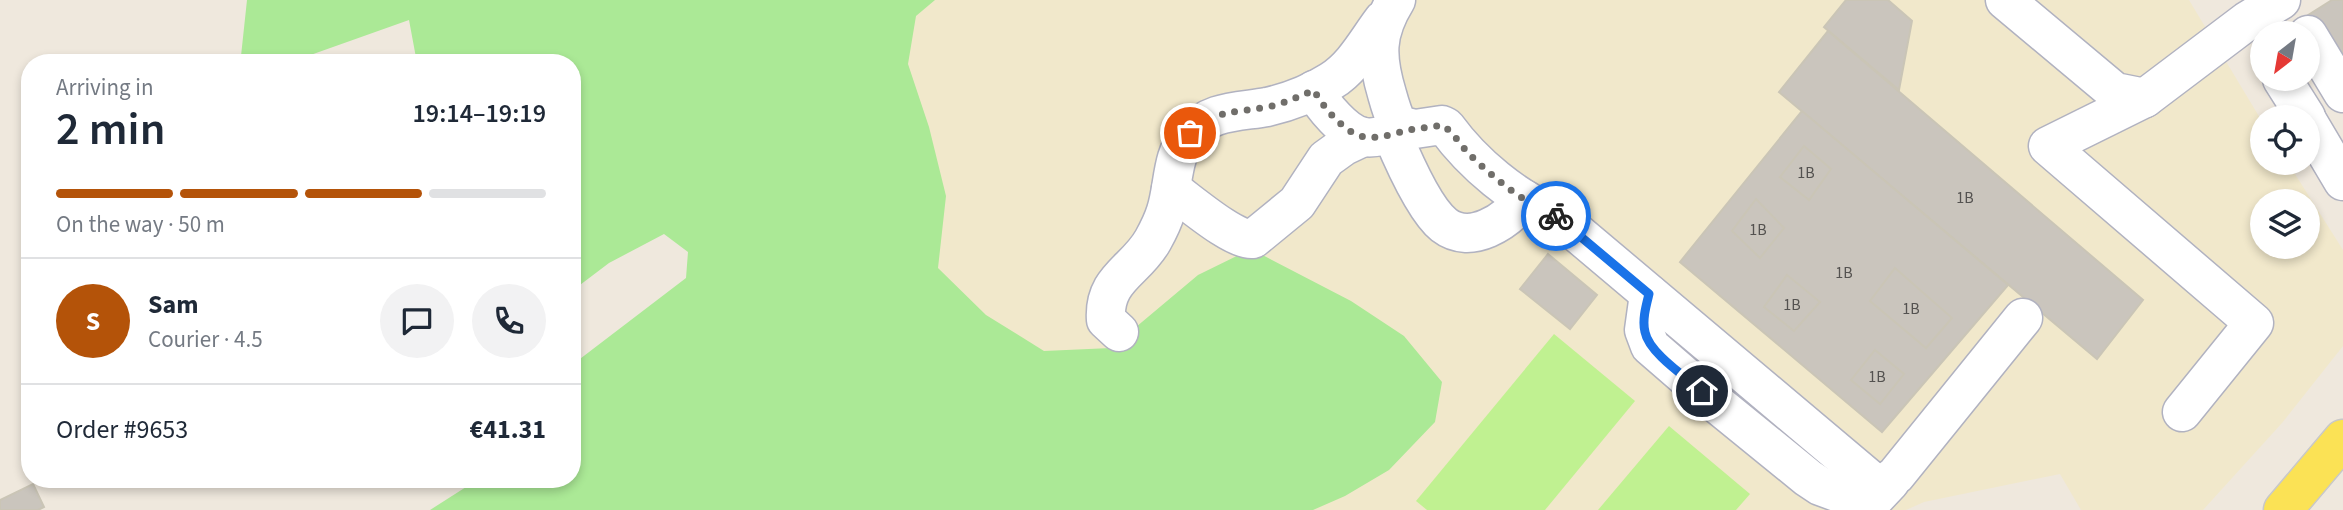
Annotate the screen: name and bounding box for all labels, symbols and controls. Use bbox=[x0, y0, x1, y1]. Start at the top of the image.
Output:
north arrow bbox=[2250, 21, 2320, 91]
map controls bbox=[2250, 21, 2320, 259]
text: Arriving in bbox=[56, 71, 154, 104]
text: 19:14–19:19 bbox=[413, 95, 546, 132]
text: 2 min bbox=[56, 97, 165, 162]
pin bbox=[1160, 103, 1220, 163]
button: locate bbox=[2250, 105, 2320, 175]
icon: bag bbox=[1171, 114, 1209, 152]
house number: 1B bbox=[1797, 162, 1815, 184]
courier bbox=[1521, 181, 1591, 251]
house number: 1B bbox=[1956, 187, 1974, 209]
button: layers bbox=[2250, 189, 2320, 259]
icon: bike bbox=[1537, 197, 1575, 235]
text: On the way · 50 m bbox=[56, 208, 225, 241]
house number: 1B bbox=[1749, 219, 1767, 241]
house number: 1B bbox=[1835, 262, 1853, 284]
button: chat bbox=[380, 284, 454, 358]
button: phone bbox=[472, 284, 546, 358]
text: Sam bbox=[148, 286, 198, 323]
house number: 1B bbox=[1783, 294, 1801, 316]
house number: 1B bbox=[1902, 298, 1920, 320]
text: S bbox=[86, 303, 100, 340]
text: Courier · 4.5 bbox=[148, 323, 263, 356]
pin bbox=[1672, 361, 1732, 421]
house number: 1B bbox=[1868, 366, 1886, 388]
icon: home bbox=[1683, 372, 1721, 410]
text: Order #9653 bbox=[56, 411, 188, 448]
text: €41.31 bbox=[470, 411, 546, 448]

